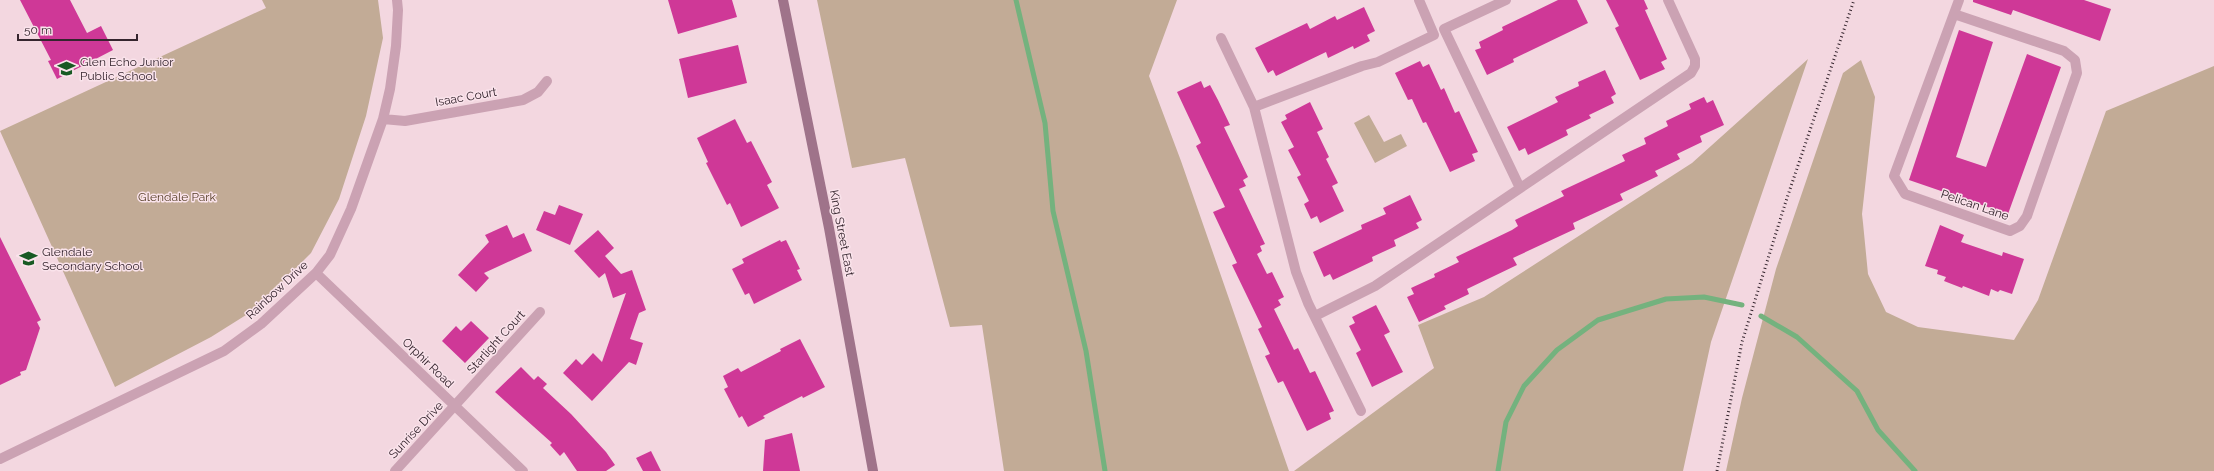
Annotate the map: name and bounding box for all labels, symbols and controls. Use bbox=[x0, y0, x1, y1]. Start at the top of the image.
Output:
scale bar bbox=[18, 16, 137, 42]
text: 50 m bbox=[24, 23, 52, 37]
place label: Glen Echo Junior Public School bbox=[80, 55, 174, 83]
school or university icon: Glen Echo Junior Public School bbox=[57, 59, 77, 79]
street label: Isaac Court bbox=[434, 85, 498, 109]
street label: Pelican Lane bbox=[1939, 187, 2011, 223]
street label: King Street East bbox=[827, 189, 857, 277]
park label: Glendale Park bbox=[138, 190, 217, 204]
place label: Glendale Secondary School bbox=[42, 245, 144, 273]
school or university icon: Glendale Secondary School bbox=[19, 249, 39, 269]
street label: Rainbow Drive bbox=[243, 258, 311, 322]
street label: Starlight Court bbox=[464, 308, 528, 376]
street label: Orphir Road bbox=[399, 335, 457, 391]
street label: Sunrise Drive bbox=[386, 399, 446, 461]

